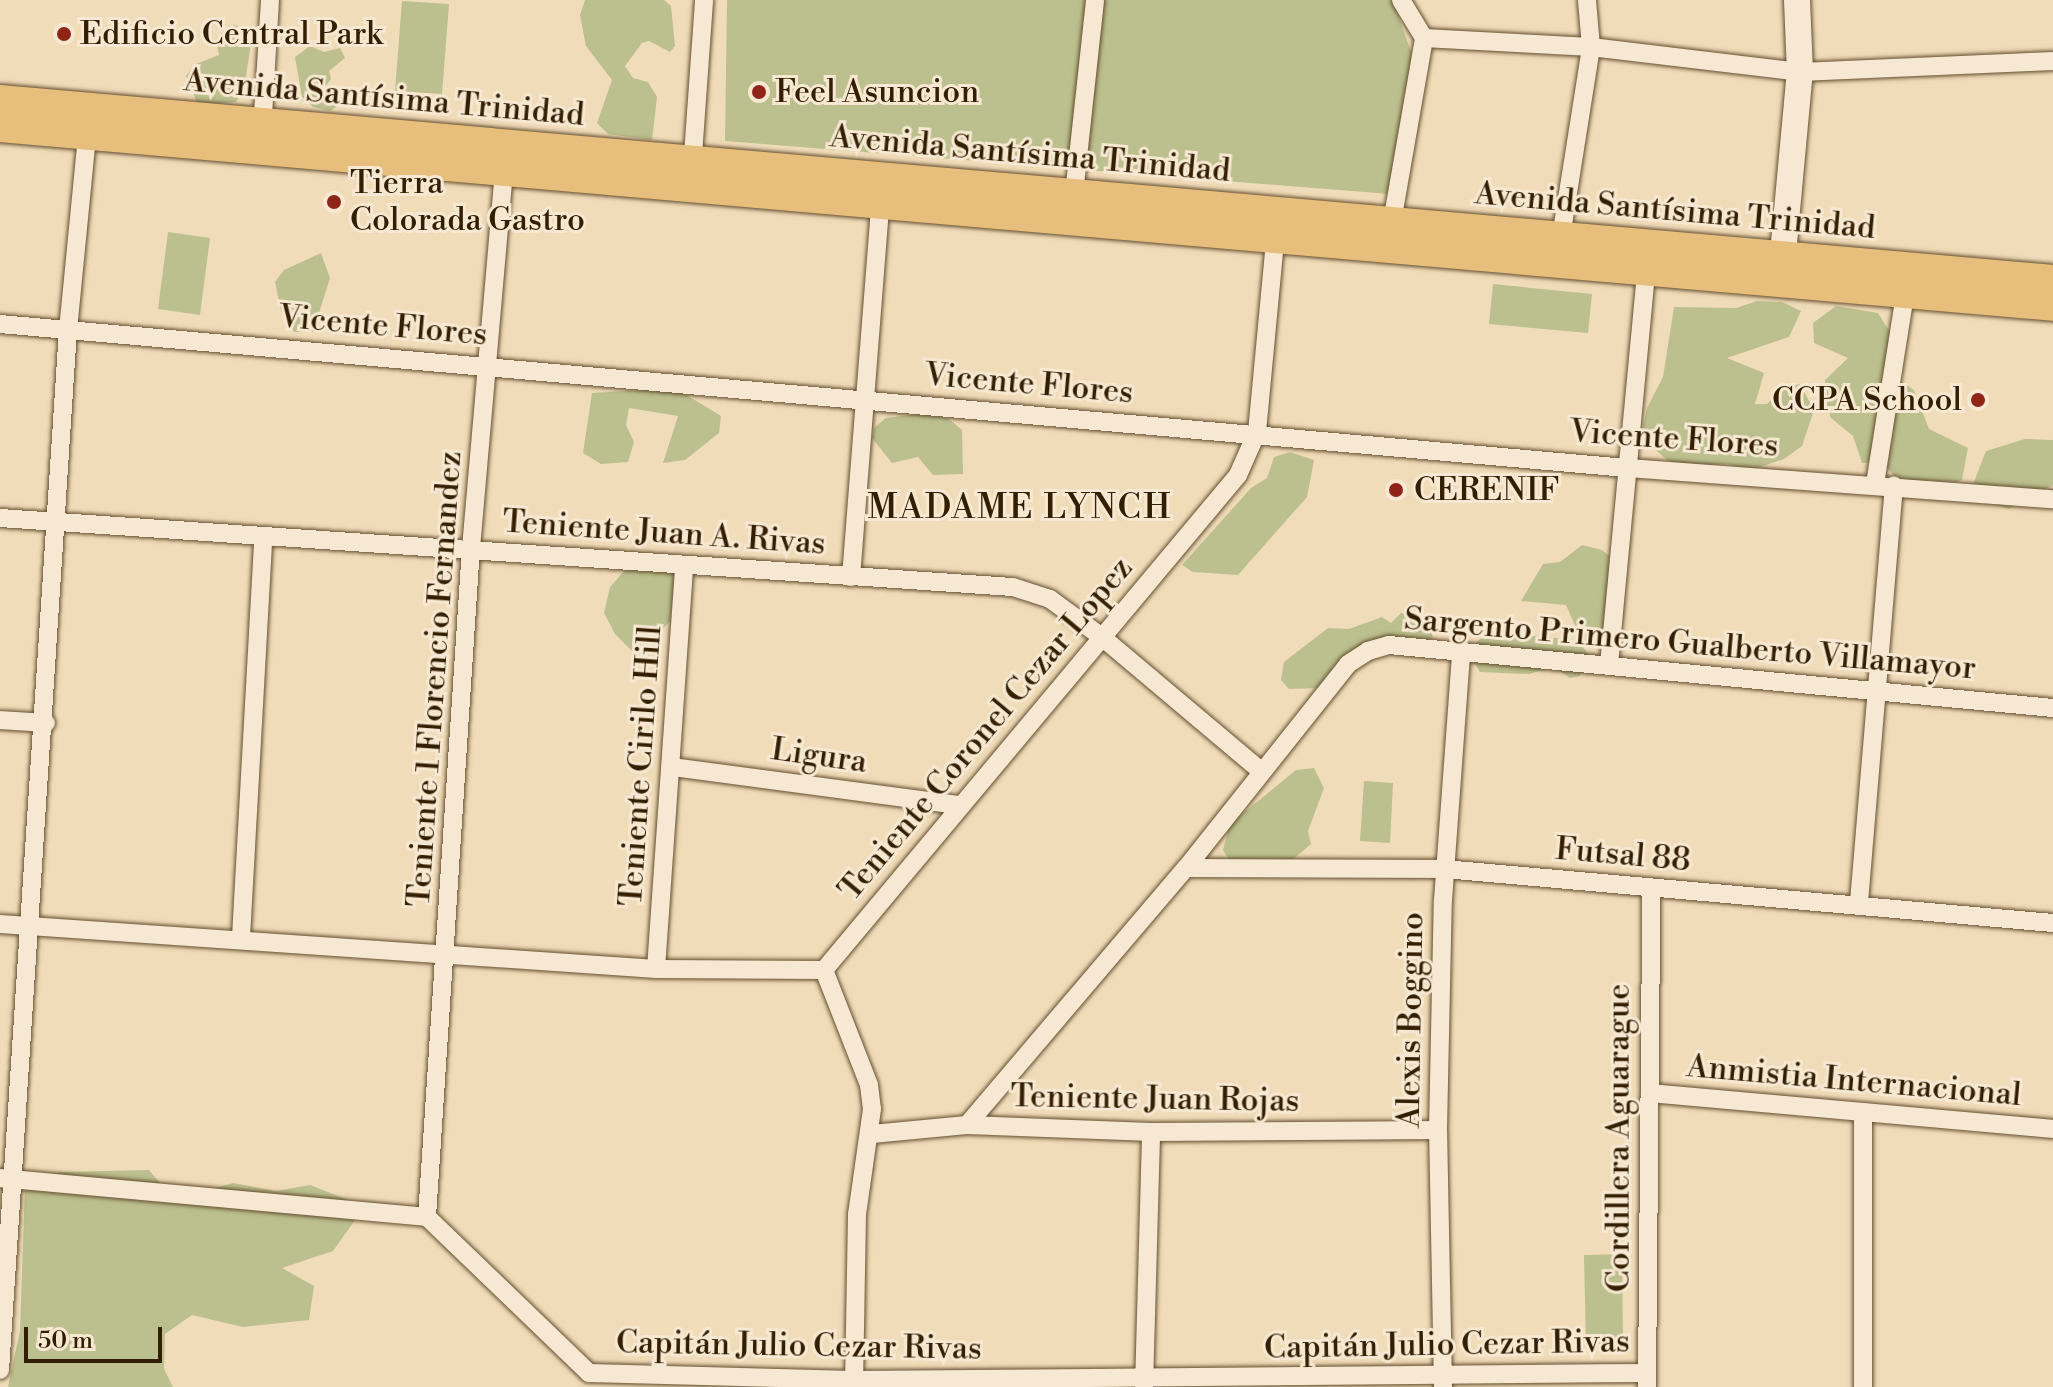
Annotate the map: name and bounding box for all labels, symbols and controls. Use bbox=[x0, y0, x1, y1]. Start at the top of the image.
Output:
place label: Edificio Central Park bbox=[80, 15, 383, 53]
marker: Edificio Central Park bbox=[55, 25, 73, 43]
street label: Avenida Santísima Trinidad bbox=[182, 61, 586, 135]
place label: Feel Asuncion bbox=[775, 73, 979, 111]
marker: Feel Asuncion bbox=[750, 83, 768, 101]
street label: Avenida Santísima Trinidad bbox=[828, 117, 1232, 191]
place label: Tierra Colorada Gastro bbox=[350, 165, 585, 240]
street label: Avenida Santísima Trinidad bbox=[1473, 174, 1877, 248]
marker: Tierra Colorada Gastro bbox=[325, 193, 343, 211]
street label: Vicente Flores bbox=[277, 298, 489, 354]
street label: Vicente Flores bbox=[923, 356, 1135, 412]
place label: CCPA School bbox=[1772, 381, 1962, 419]
marker: CCPA School bbox=[1969, 391, 1987, 409]
street label: Vicente Flores bbox=[1568, 413, 1780, 465]
street label: Teniente 1 Florencio Fernandez bbox=[400, 450, 470, 908]
place label: CERENIF bbox=[1414, 471, 1559, 509]
marker: CERENIF bbox=[1385, 479, 1407, 501]
district label: MADAME LYNCH bbox=[868, 489, 1172, 529]
street label: Teniente Juan A. Rivas bbox=[501, 503, 827, 563]
street label: Teniente Coronel Cezar Lopez bbox=[831, 549, 1141, 909]
street label: Sargento Primero Gualberto Villamayor bbox=[1403, 600, 1977, 688]
street label: Teniente Cirilo Hill bbox=[612, 624, 670, 908]
street label: Ligura bbox=[769, 730, 869, 782]
street label: Futsal 88 bbox=[1554, 830, 1692, 880]
street label: Alexis Boggino bbox=[1390, 912, 1432, 1128]
street label: Cordillera Aguarague bbox=[1600, 984, 1638, 1292]
street label: Anmistia Internacional bbox=[1685, 1047, 2023, 1115]
street label: Teniente Juan Rojas bbox=[1010, 1077, 1300, 1121]
scale bar bbox=[28, 1311, 166, 1361]
street label: Capitán Julio Cezar Rivas bbox=[1264, 1323, 1630, 1367]
street label: Capitán Julio Cezar Rivas bbox=[616, 1324, 982, 1368]
text: 50 m bbox=[38, 1326, 93, 1356]

